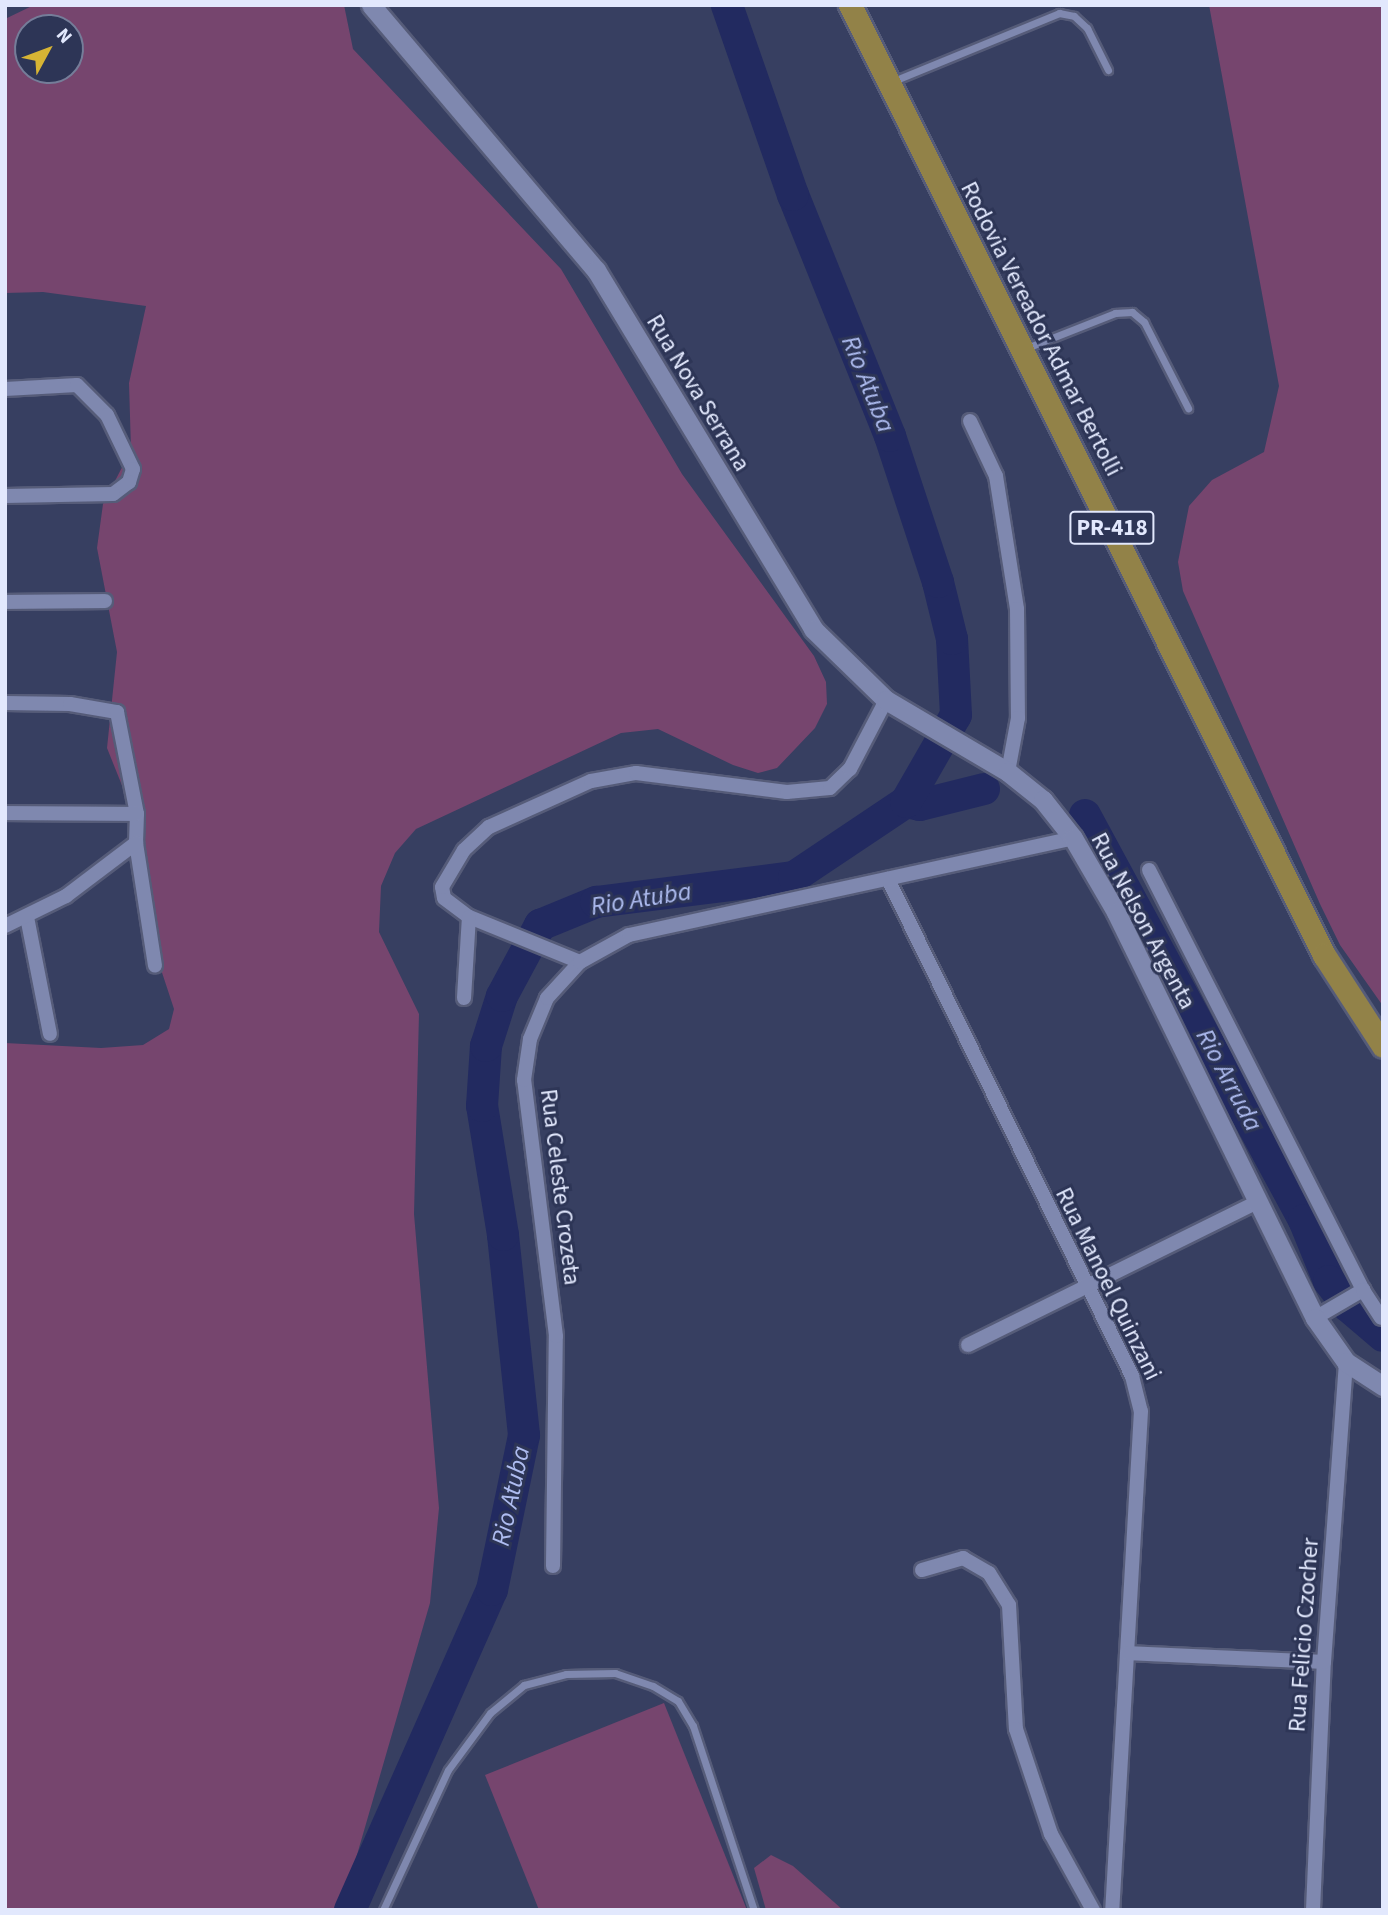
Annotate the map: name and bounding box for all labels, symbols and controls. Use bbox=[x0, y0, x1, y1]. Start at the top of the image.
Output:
north arrow bbox=[14, 14, 84, 84]
text: N bbox=[49, 23, 78, 50]
street label: Rodovia Vereador Admar Bertolli bbox=[954, 177, 1128, 481]
street label: Rua Nova Serrana bbox=[640, 309, 756, 477]
water label: Rio Atuba bbox=[835, 331, 901, 437]
road number: PR-418 bbox=[1068, 508, 1156, 548]
street label: Rua Nelson Argenta bbox=[1084, 828, 1202, 1014]
water label: Rio Atuba bbox=[588, 876, 694, 922]
water label: Rio Arruda bbox=[1189, 1023, 1269, 1137]
street label: Rua Celeste Crozeta bbox=[534, 1087, 586, 1287]
street label: Rua Manoel Quinzani bbox=[1049, 1183, 1167, 1385]
water label: Rio Atuba bbox=[485, 1443, 537, 1549]
street label: Rua Felicio Czocher bbox=[1283, 1537, 1325, 1733]

